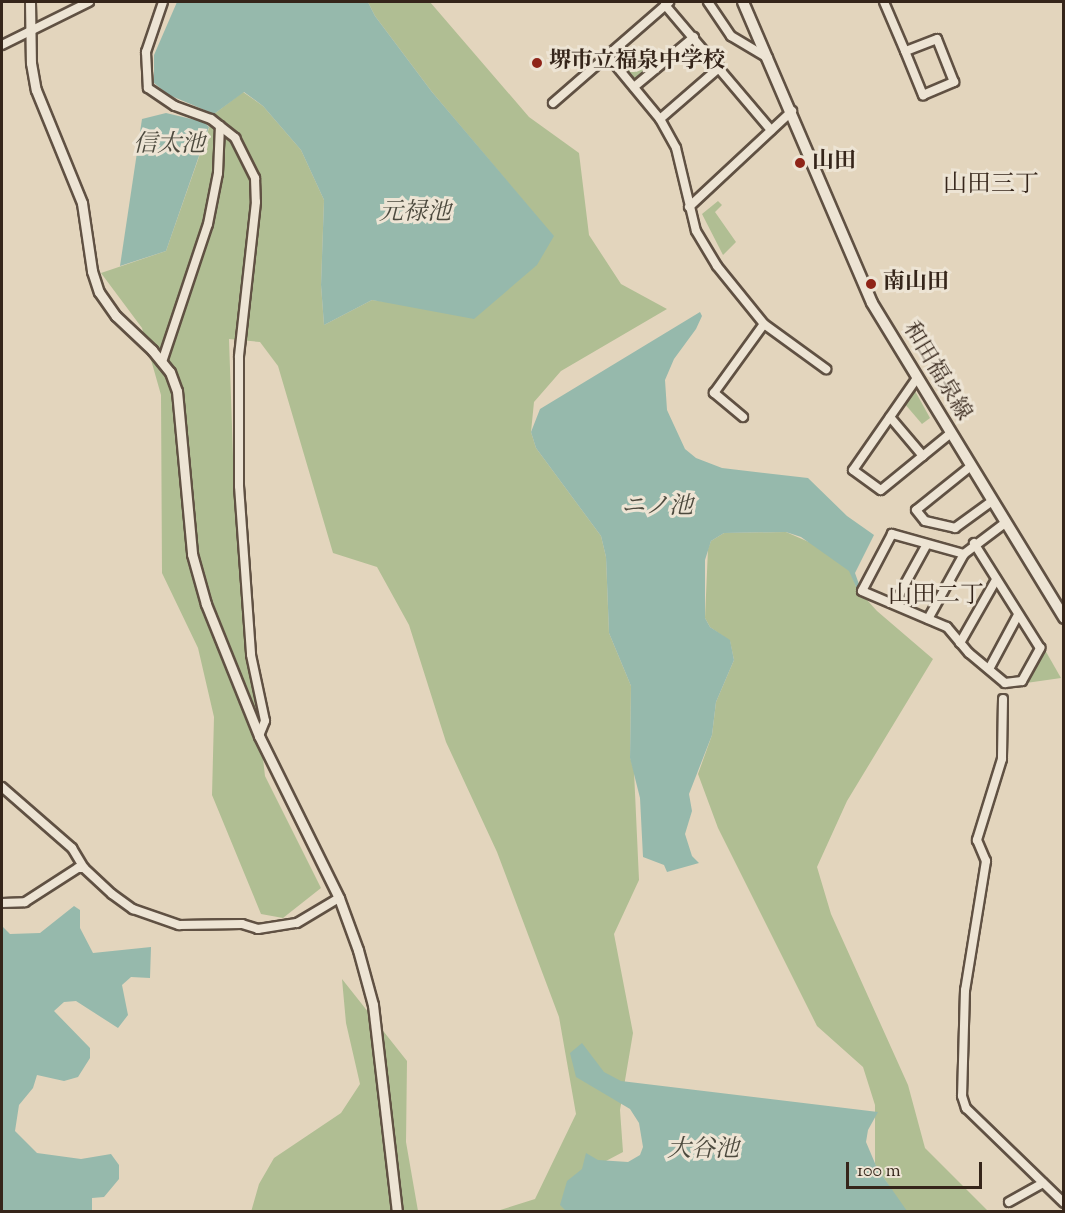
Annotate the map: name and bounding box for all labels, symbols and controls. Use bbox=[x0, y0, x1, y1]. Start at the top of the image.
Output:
place label: 堺市立福泉中学校 bbox=[549, 50, 725, 76]
marker: 堺市立福泉中学校 bbox=[530, 56, 544, 70]
water label: 信太池 bbox=[133, 132, 205, 160]
place label: 山田 bbox=[812, 150, 856, 176]
marker: 山田 bbox=[793, 156, 807, 170]
district label: 山田三丁 bbox=[943, 172, 1039, 200]
water label: 元禄池 bbox=[379, 200, 451, 228]
place label: 南山田 bbox=[883, 271, 949, 297]
marker: 南山田 bbox=[864, 277, 878, 291]
street label: 和田福泉線 bbox=[896, 318, 976, 426]
water label: ニノ池 bbox=[621, 494, 693, 522]
district label: 山田二丁 bbox=[888, 583, 984, 611]
water label: 大谷池 bbox=[667, 1137, 739, 1165]
scale bar bbox=[849, 1150, 986, 1188]
text: 100 m bbox=[857, 1159, 901, 1185]

